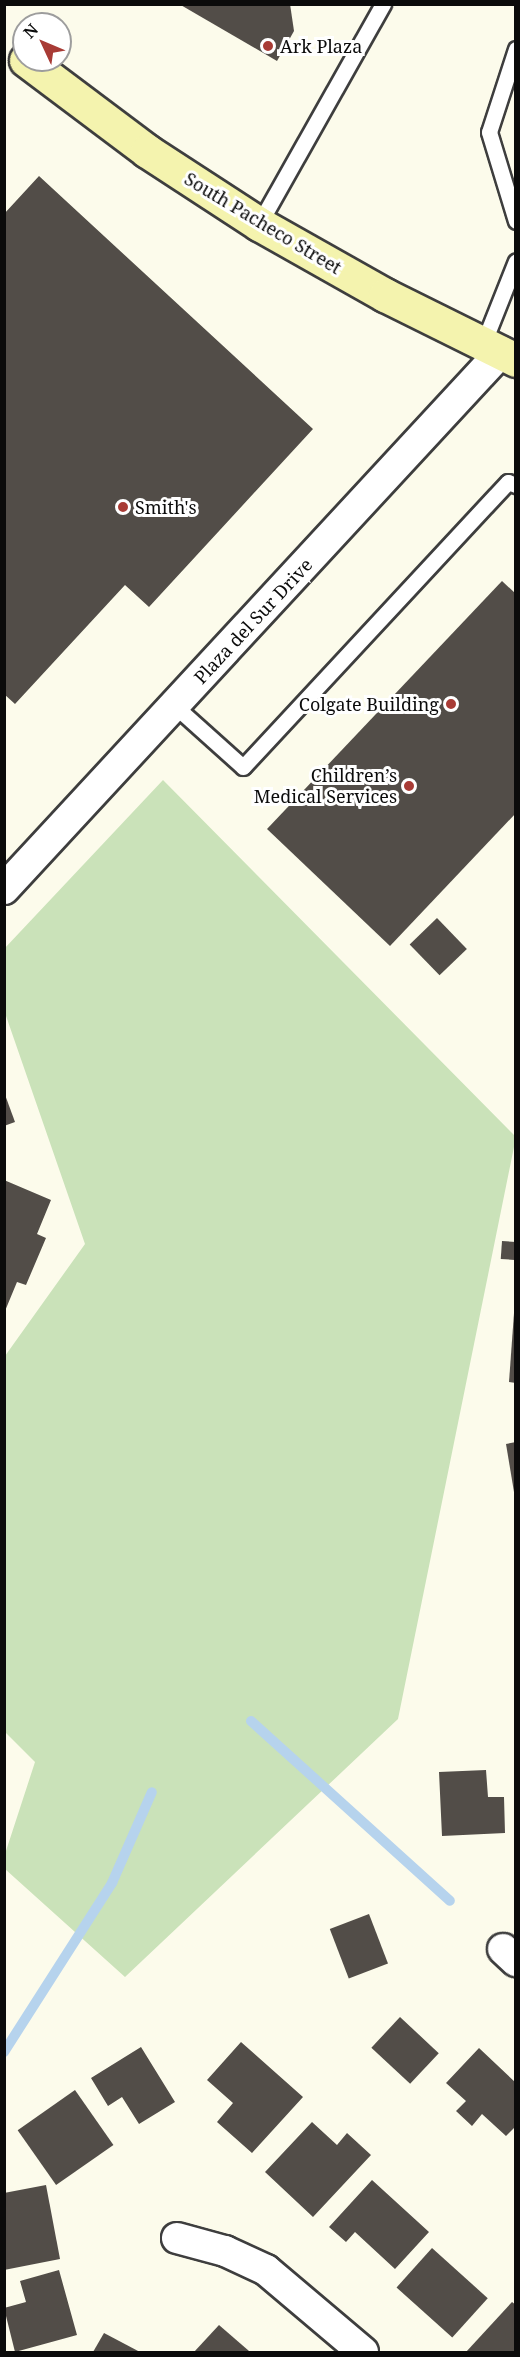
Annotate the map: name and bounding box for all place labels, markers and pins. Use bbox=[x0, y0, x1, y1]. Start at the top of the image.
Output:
place label: Ark Plaza bbox=[280, 35, 362, 57]
marker: Ark Plaza bbox=[261, 39, 275, 53]
place label: Smith's bbox=[135, 496, 197, 518]
marker: Smith's bbox=[116, 500, 130, 514]
place label: Colgate Building bbox=[299, 693, 439, 715]
marker: Colgate Building bbox=[444, 697, 458, 711]
place label: Children’s Medical Services bbox=[254, 765, 397, 808]
marker: Children’s Medical Services bbox=[402, 779, 416, 793]

